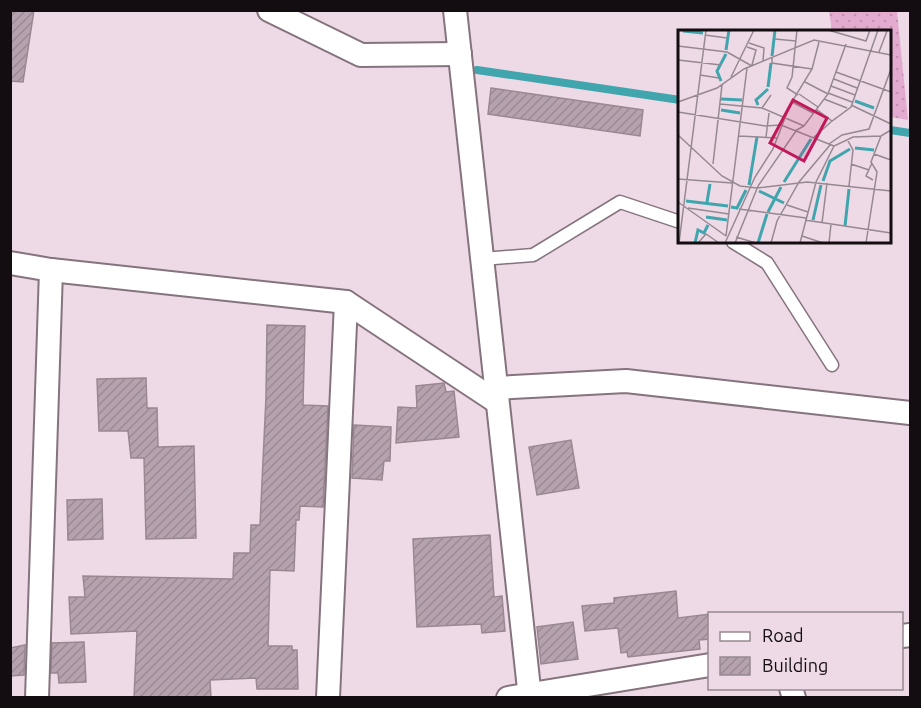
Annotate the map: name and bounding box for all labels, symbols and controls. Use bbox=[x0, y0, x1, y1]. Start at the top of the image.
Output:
inset map bbox=[678, 30, 891, 243]
legend bbox=[708, 612, 903, 690]
text: Road bbox=[762, 625, 804, 645]
text: Building bbox=[762, 655, 828, 675]

